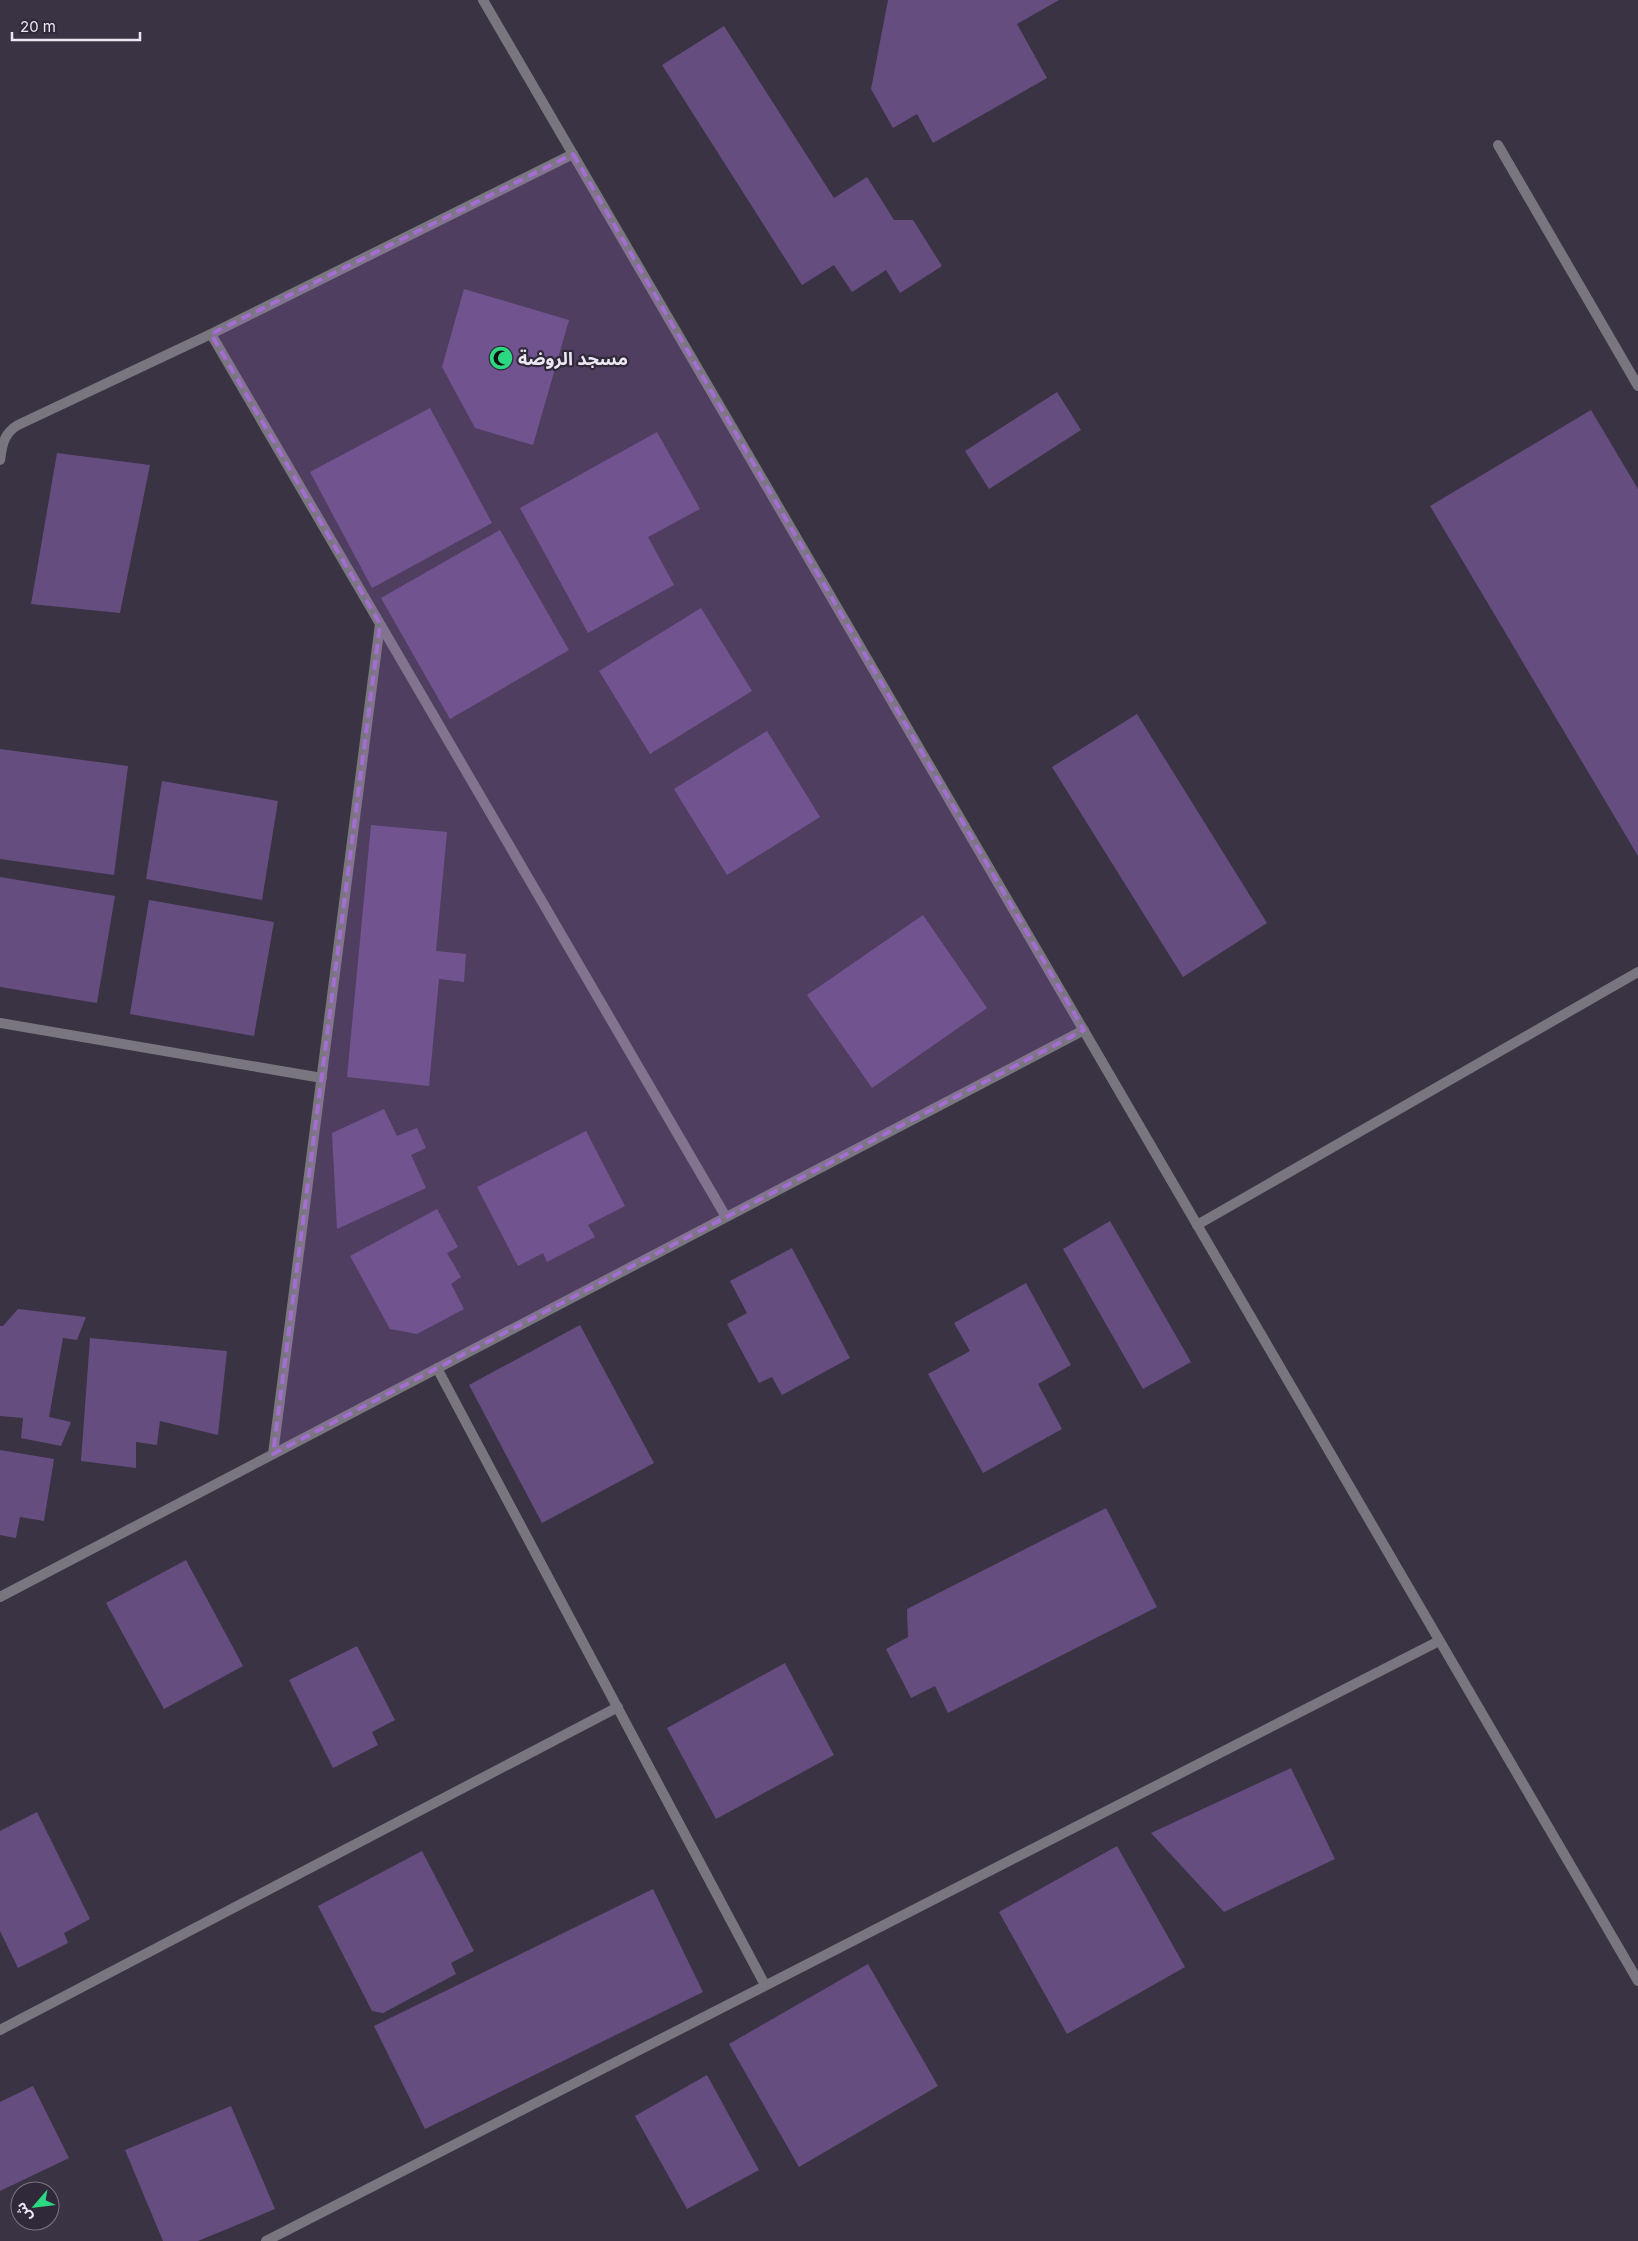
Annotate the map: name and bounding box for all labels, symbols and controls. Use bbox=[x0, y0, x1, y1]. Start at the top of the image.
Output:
scale bar bbox=[12, 10, 140, 42]
text: 20 m bbox=[20, 17, 56, 36]
mosque icon: مسجد الروضة bbox=[488, 345, 514, 371]
place label: مسجد الروضة bbox=[518, 348, 628, 370]
north arrow bbox=[10, 2181, 60, 2231]
text: ش bbox=[11, 2200, 35, 2225]

